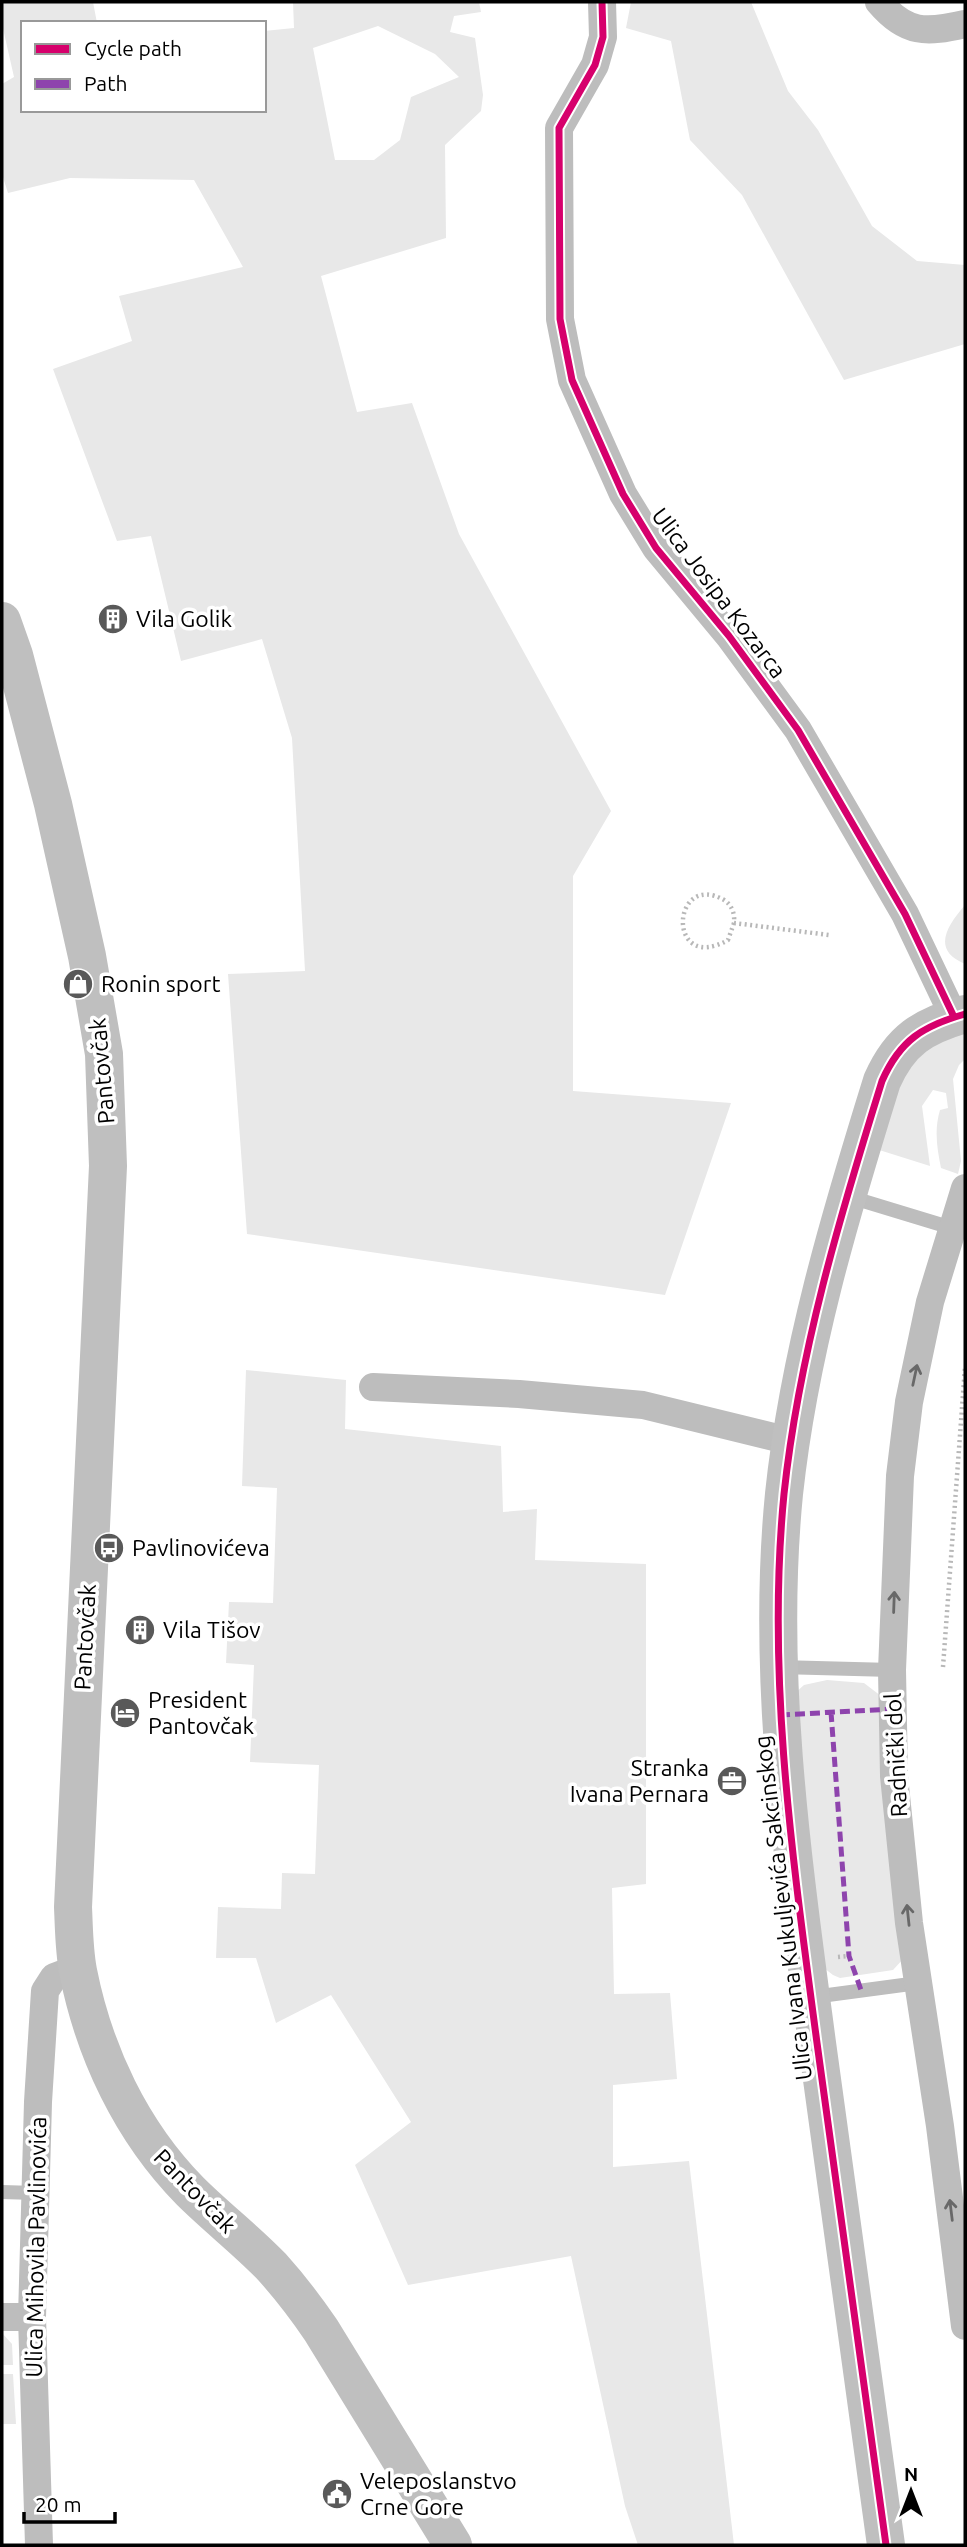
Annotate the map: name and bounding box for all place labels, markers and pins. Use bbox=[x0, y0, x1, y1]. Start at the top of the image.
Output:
building icon: Vila Golik bbox=[96, 602, 130, 636]
place label: Vila Golik bbox=[136, 606, 232, 631]
shop icon: Ronin sport bbox=[61, 967, 95, 1001]
place label: Ronin sport bbox=[101, 971, 221, 996]
bus stop icon: Pavlinovićeva bbox=[92, 1531, 126, 1565]
place label: Pavlinovićeva bbox=[132, 1535, 270, 1560]
building icon: Vila Tišov bbox=[123, 1613, 157, 1647]
place label: Vila Tišov bbox=[163, 1617, 261, 1642]
place label: President Pantovčak bbox=[148, 1687, 255, 1738]
hotel icon: President Pantovčak bbox=[108, 1696, 142, 1730]
place label: Stranka Ivana Pernara bbox=[570, 1755, 709, 1806]
office icon: Stranka Ivana Pernara bbox=[715, 1764, 749, 1798]
place label: Veleposlanstvo Crne Gore bbox=[360, 2468, 517, 2519]
public building icon: Veleposlanstvo Crne Gore bbox=[320, 2477, 354, 2511]

